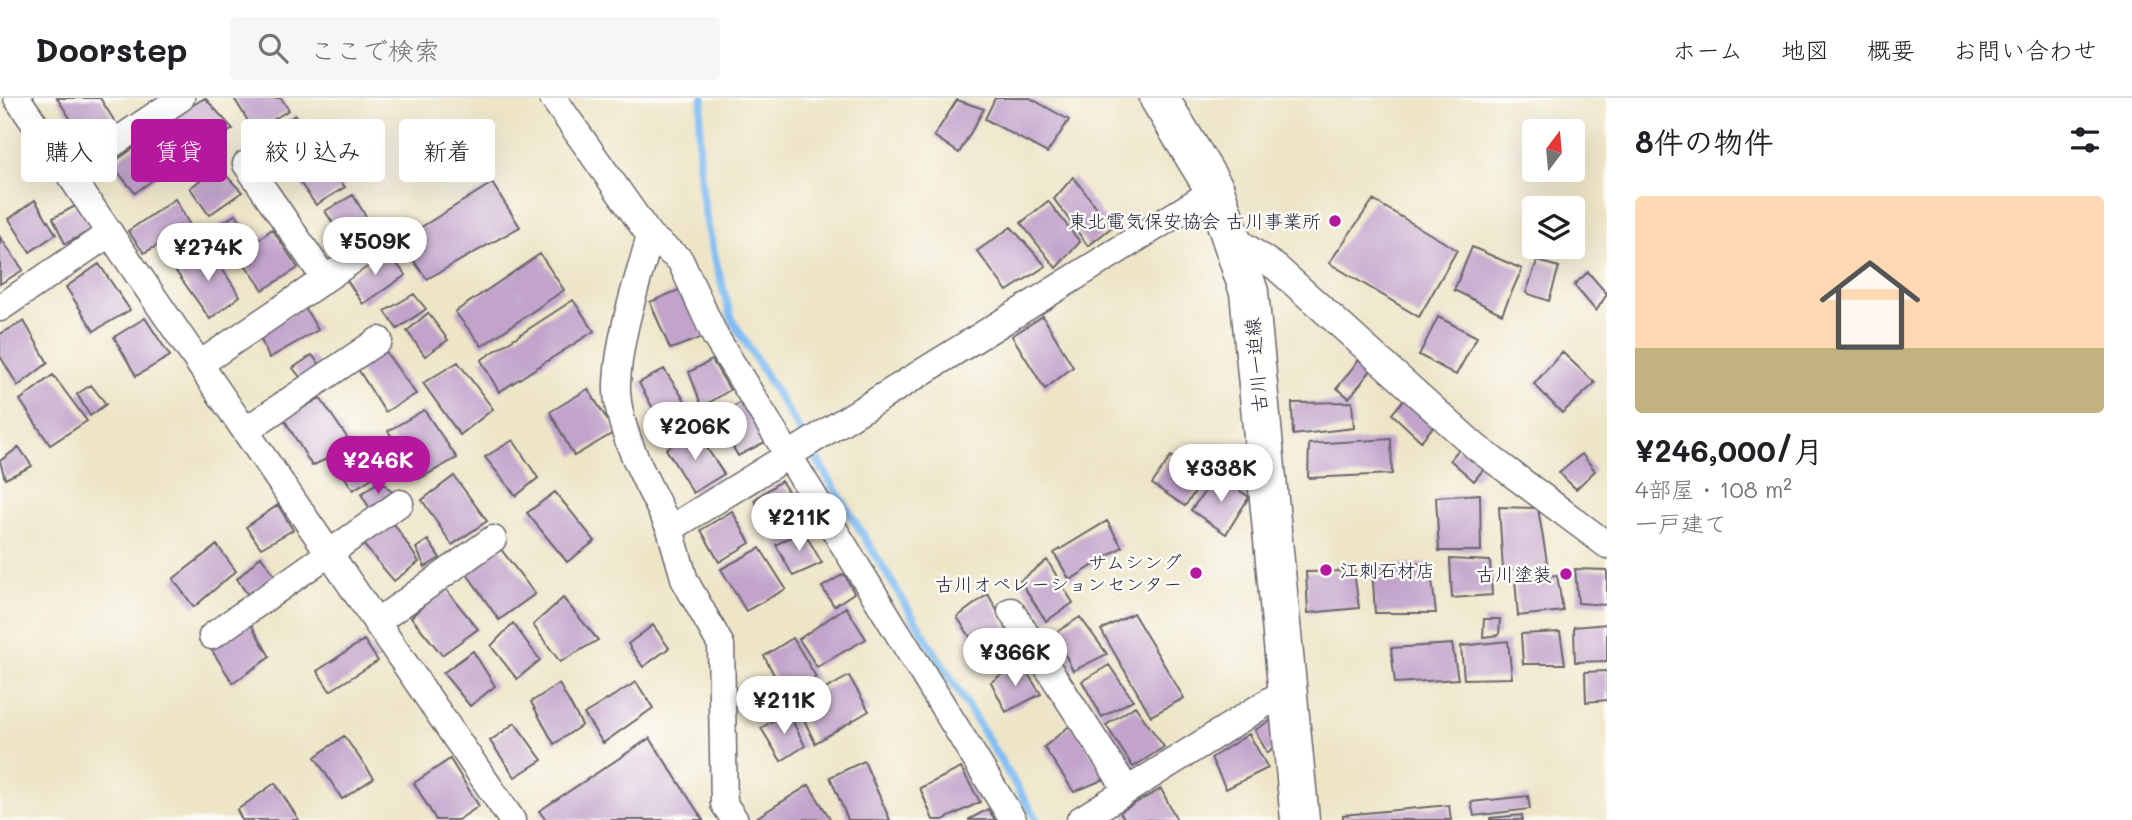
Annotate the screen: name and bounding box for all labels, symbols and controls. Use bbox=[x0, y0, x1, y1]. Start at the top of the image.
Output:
search box bbox=[230, 17, 720, 80]
text: Doorstep bbox=[35, 27, 188, 70]
icon: search bbox=[254, 29, 292, 67]
text: ここで検索 bbox=[310, 33, 440, 67]
text: ホーム bbox=[1672, 34, 1743, 65]
text: 地図 bbox=[1781, 34, 1829, 65]
text: 概要 bbox=[1867, 34, 1915, 65]
text: お問い合わせ bbox=[1953, 34, 2097, 65]
chip: 購入 bbox=[21, 119, 117, 182]
chip: 賃貸 bbox=[131, 119, 227, 182]
chip: 絞り込み bbox=[241, 119, 385, 182]
chip: 新着 bbox=[399, 119, 495, 182]
north arrow bbox=[1522, 119, 1586, 182]
map controls bbox=[1522, 119, 1585, 259]
text: 8件の物件 bbox=[1635, 121, 1774, 161]
icon: filters bbox=[2066, 121, 2104, 159]
button: layers bbox=[1522, 196, 1585, 259]
place label: 東北電気保安協会 古川事業所 bbox=[1068, 208, 1321, 233]
marker: 東北電気保安協会 古川事業所 bbox=[1327, 213, 1343, 229]
pin: ¥509K bbox=[326, 218, 424, 277]
pin: ¥274K bbox=[159, 223, 257, 283]
text: ¥509K bbox=[339, 225, 411, 255]
text: ¥274K bbox=[173, 231, 243, 261]
icon: home bbox=[1807, 242, 1933, 368]
street label: 古川一迫線 bbox=[1239, 317, 1272, 413]
pin: ¥206K bbox=[646, 402, 744, 462]
text: ¥206K bbox=[659, 410, 731, 440]
text: ¥246,000/月 bbox=[1635, 430, 1823, 470]
pin: ¥246K bbox=[329, 436, 427, 496]
text: ¥246K bbox=[342, 444, 414, 474]
pin: ¥338K bbox=[1172, 444, 1270, 504]
text: ¥338K bbox=[1185, 452, 1257, 482]
text: 4部屋 · 108 m² bbox=[1635, 474, 1792, 504]
pin: ¥211K bbox=[750, 494, 848, 553]
text: ¥211K bbox=[767, 501, 831, 531]
text: 一戸建て bbox=[1635, 508, 1727, 538]
place label: サムシング 古川オペレーションセンター bbox=[935, 549, 1182, 596]
place label: 江刺石材店 bbox=[1340, 557, 1435, 582]
place label: 古川塗装 bbox=[1476, 561, 1552, 586]
marker: 江刺石材店 bbox=[1318, 562, 1334, 578]
marker: サムシング 古川オペレーションセンター bbox=[1188, 565, 1204, 581]
marker: 古川塗装 bbox=[1558, 566, 1574, 582]
pin: ¥366K bbox=[966, 628, 1064, 688]
text: ¥366K bbox=[979, 636, 1051, 666]
pin: ¥211K bbox=[735, 676, 833, 736]
text: ¥211K bbox=[752, 684, 816, 714]

